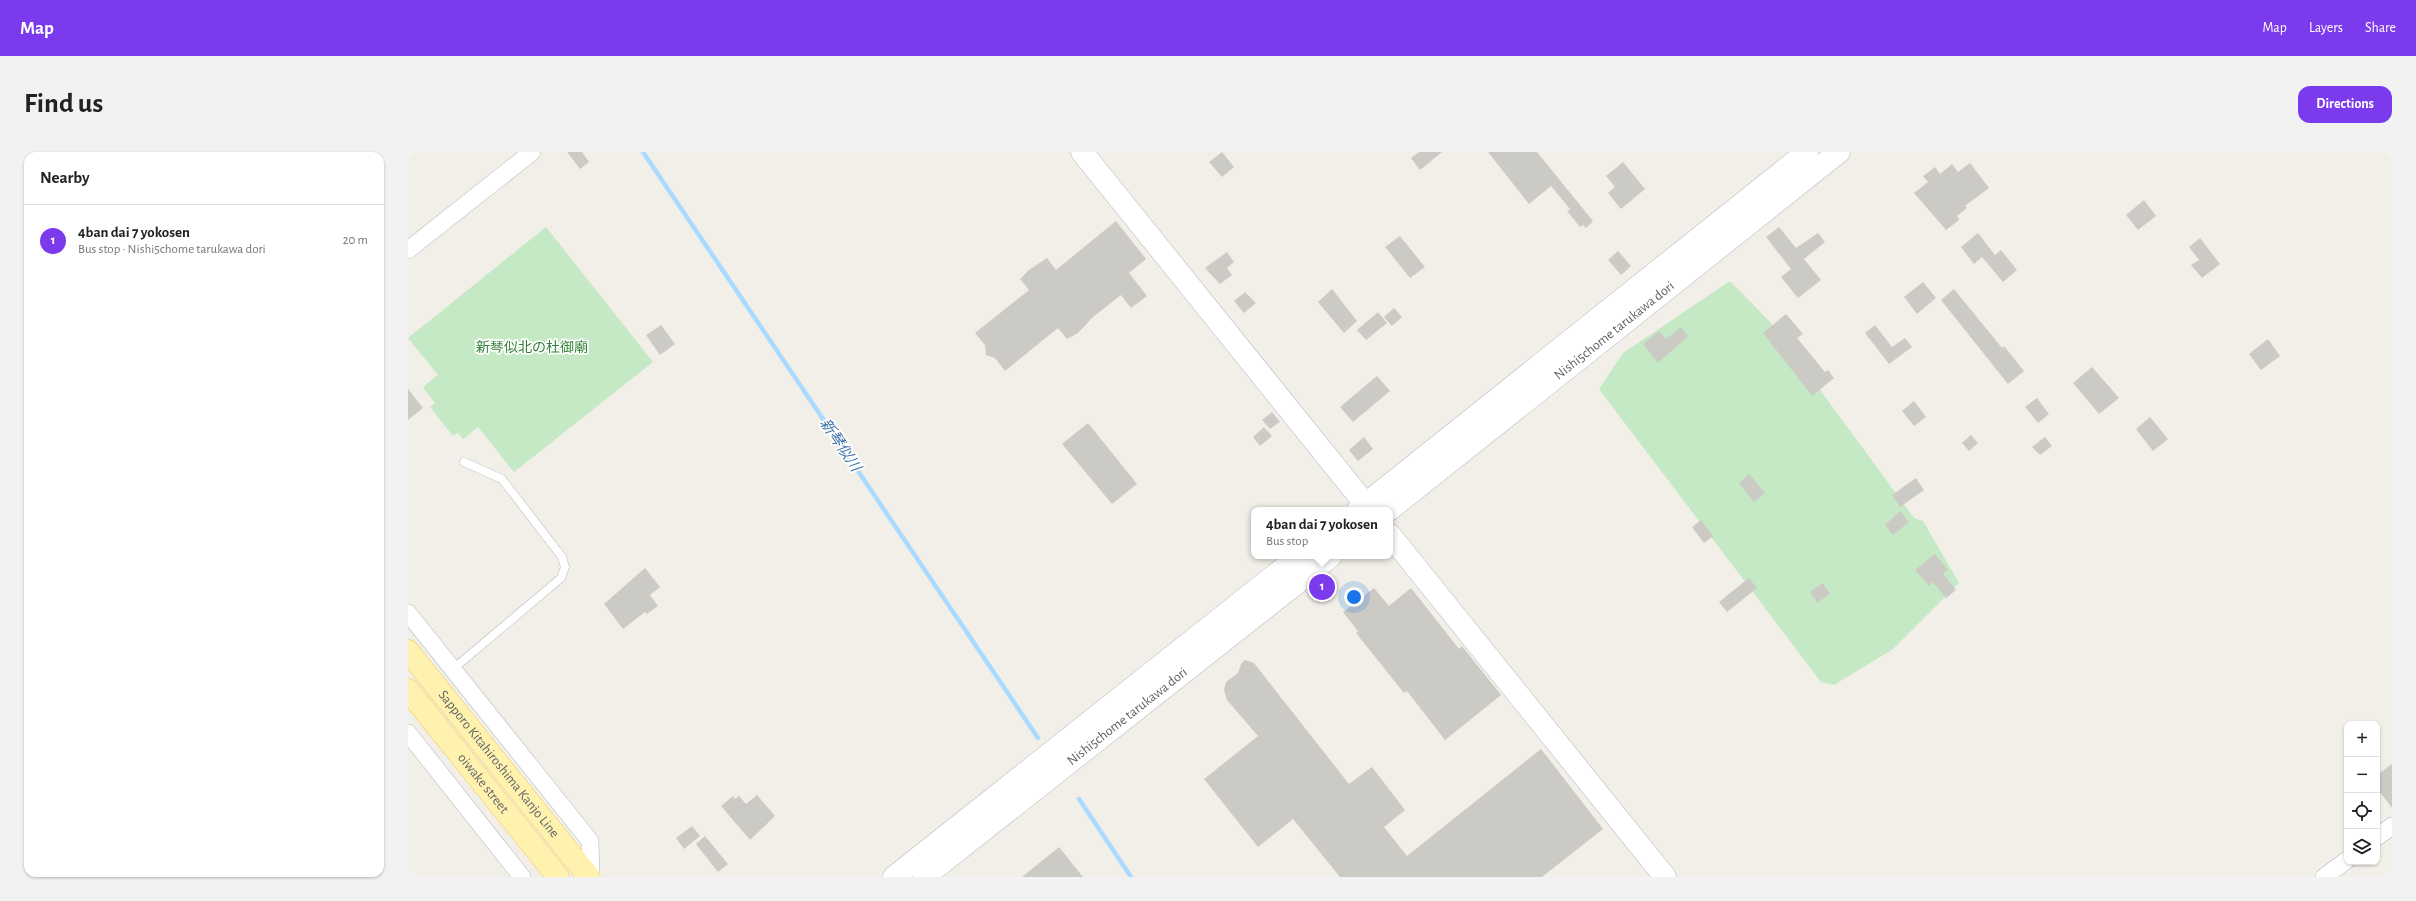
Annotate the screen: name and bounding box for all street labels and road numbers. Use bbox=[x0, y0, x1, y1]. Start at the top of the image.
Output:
street label: Nishi5chome tarukawa dori bbox=[1552, 279, 1677, 383]
street label: Nishi5chome tarukawa dori bbox=[1065, 665, 1190, 768]
street label: Sapporo Kitahiroshima Kanjo Line bbox=[436, 688, 562, 840]
street label: oiwake street bbox=[455, 751, 512, 817]

